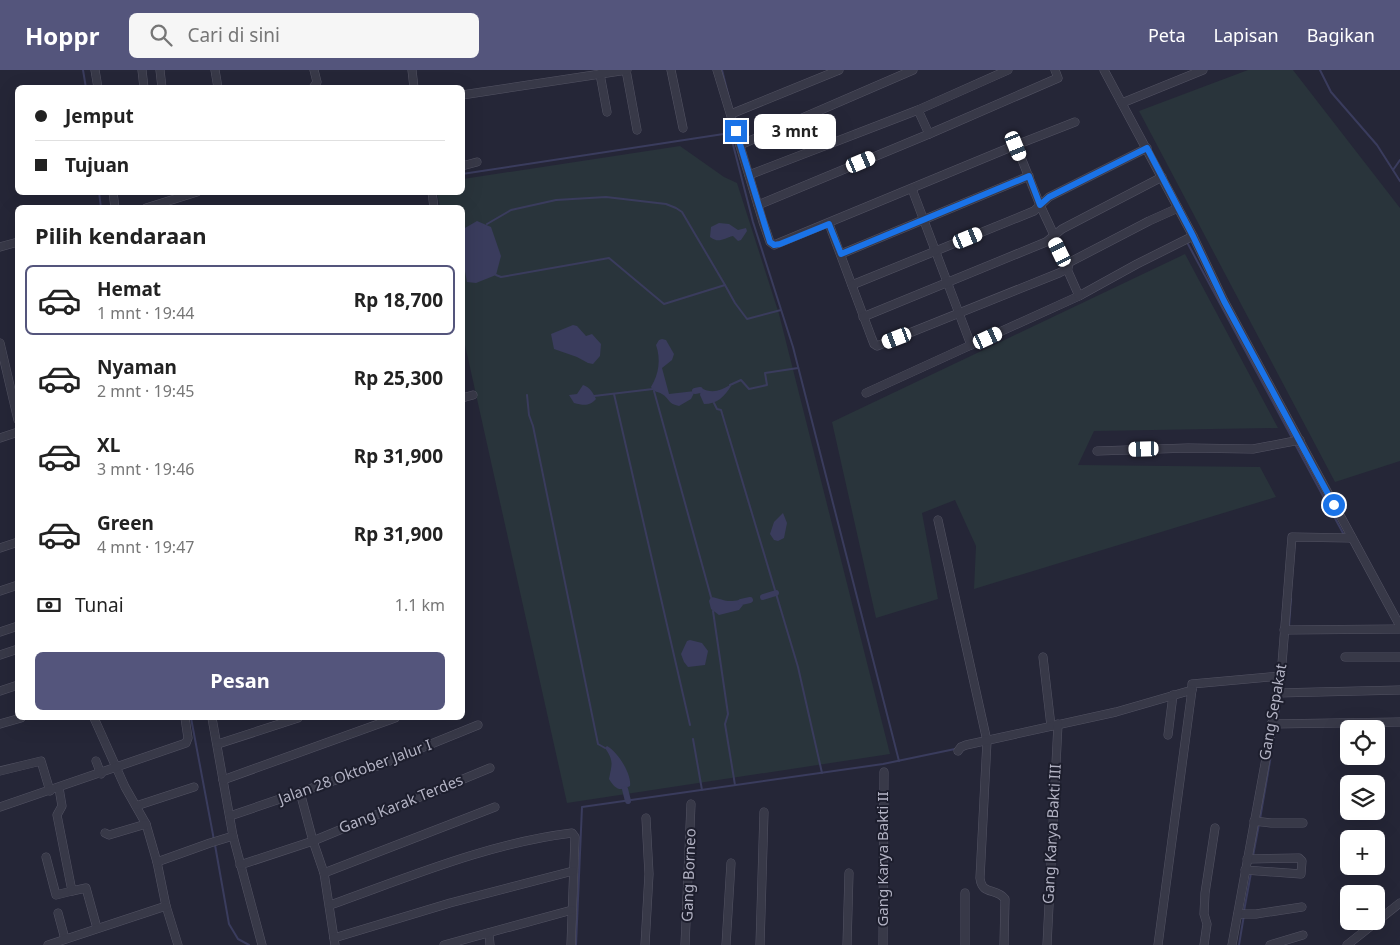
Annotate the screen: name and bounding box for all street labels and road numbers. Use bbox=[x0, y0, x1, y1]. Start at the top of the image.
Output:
street label: Gang Sepakat bbox=[1254, 661, 1290, 762]
street label: Jalan 28 Oktober Jalur I bbox=[273, 734, 434, 809]
street label: Gang Karya Bakti III bbox=[1037, 763, 1065, 904]
street label: Gang Karak Terdes bbox=[336, 769, 466, 837]
street label: Gang Karya Bakti II bbox=[872, 791, 892, 927]
street label: Gang Borneo bbox=[676, 828, 700, 922]

